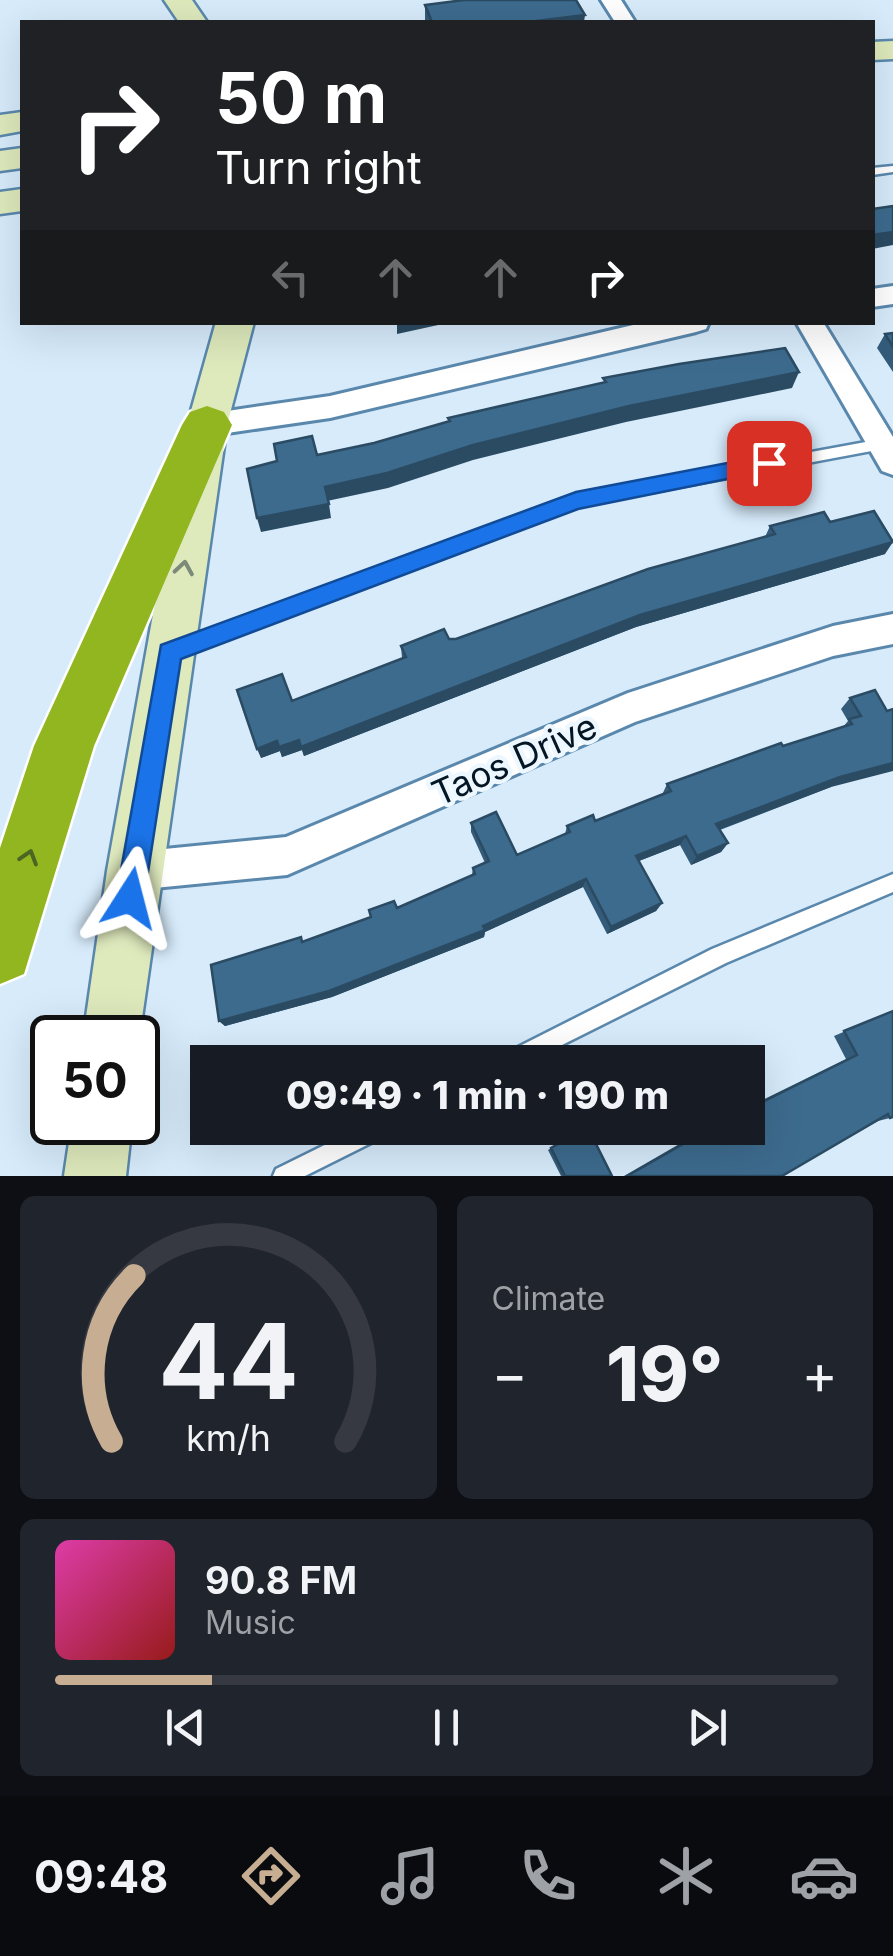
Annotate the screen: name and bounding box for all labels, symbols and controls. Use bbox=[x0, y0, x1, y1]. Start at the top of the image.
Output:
text: 50 m bbox=[215, 55, 387, 140]
icon: right bbox=[50, 60, 180, 190]
text: Turn right bbox=[215, 140, 422, 195]
icon: left bbox=[263, 250, 318, 305]
icon: ahead bbox=[368, 250, 423, 305]
icon: ahead bbox=[473, 250, 528, 305]
icon: right bbox=[578, 250, 633, 305]
pin bbox=[727, 421, 812, 506]
icon: arrive bbox=[742, 436, 797, 491]
one-way arrow bbox=[173, 559, 194, 576]
street label: Taos Drive bbox=[425, 704, 603, 814]
position arrow bbox=[78, 846, 182, 950]
one-way arrow bbox=[17, 849, 38, 866]
speed limit sign: 50 bbox=[30, 1015, 160, 1145]
text: 09:49 · 1 min · 190 m bbox=[286, 1072, 669, 1118]
text: Climate bbox=[492, 1279, 605, 1318]
text: 44 bbox=[158, 1298, 299, 1424]
text: 19° bbox=[606, 1328, 723, 1419]
text: − bbox=[492, 1341, 528, 1407]
text: + bbox=[802, 1341, 838, 1407]
text: km/h bbox=[186, 1416, 271, 1460]
text: 90.8 FM bbox=[205, 1557, 357, 1603]
text: Music bbox=[205, 1603, 296, 1642]
icon: previous bbox=[158, 1700, 213, 1755]
icon: pause bbox=[419, 1700, 474, 1755]
icon: next bbox=[680, 1700, 735, 1755]
icon: directions bbox=[236, 1841, 306, 1911]
icon: music bbox=[375, 1841, 445, 1911]
icon: phone bbox=[513, 1841, 583, 1911]
icon: climate bbox=[651, 1841, 721, 1911]
icon: car bbox=[789, 1841, 859, 1911]
text: 09:48 bbox=[34, 1849, 168, 1904]

